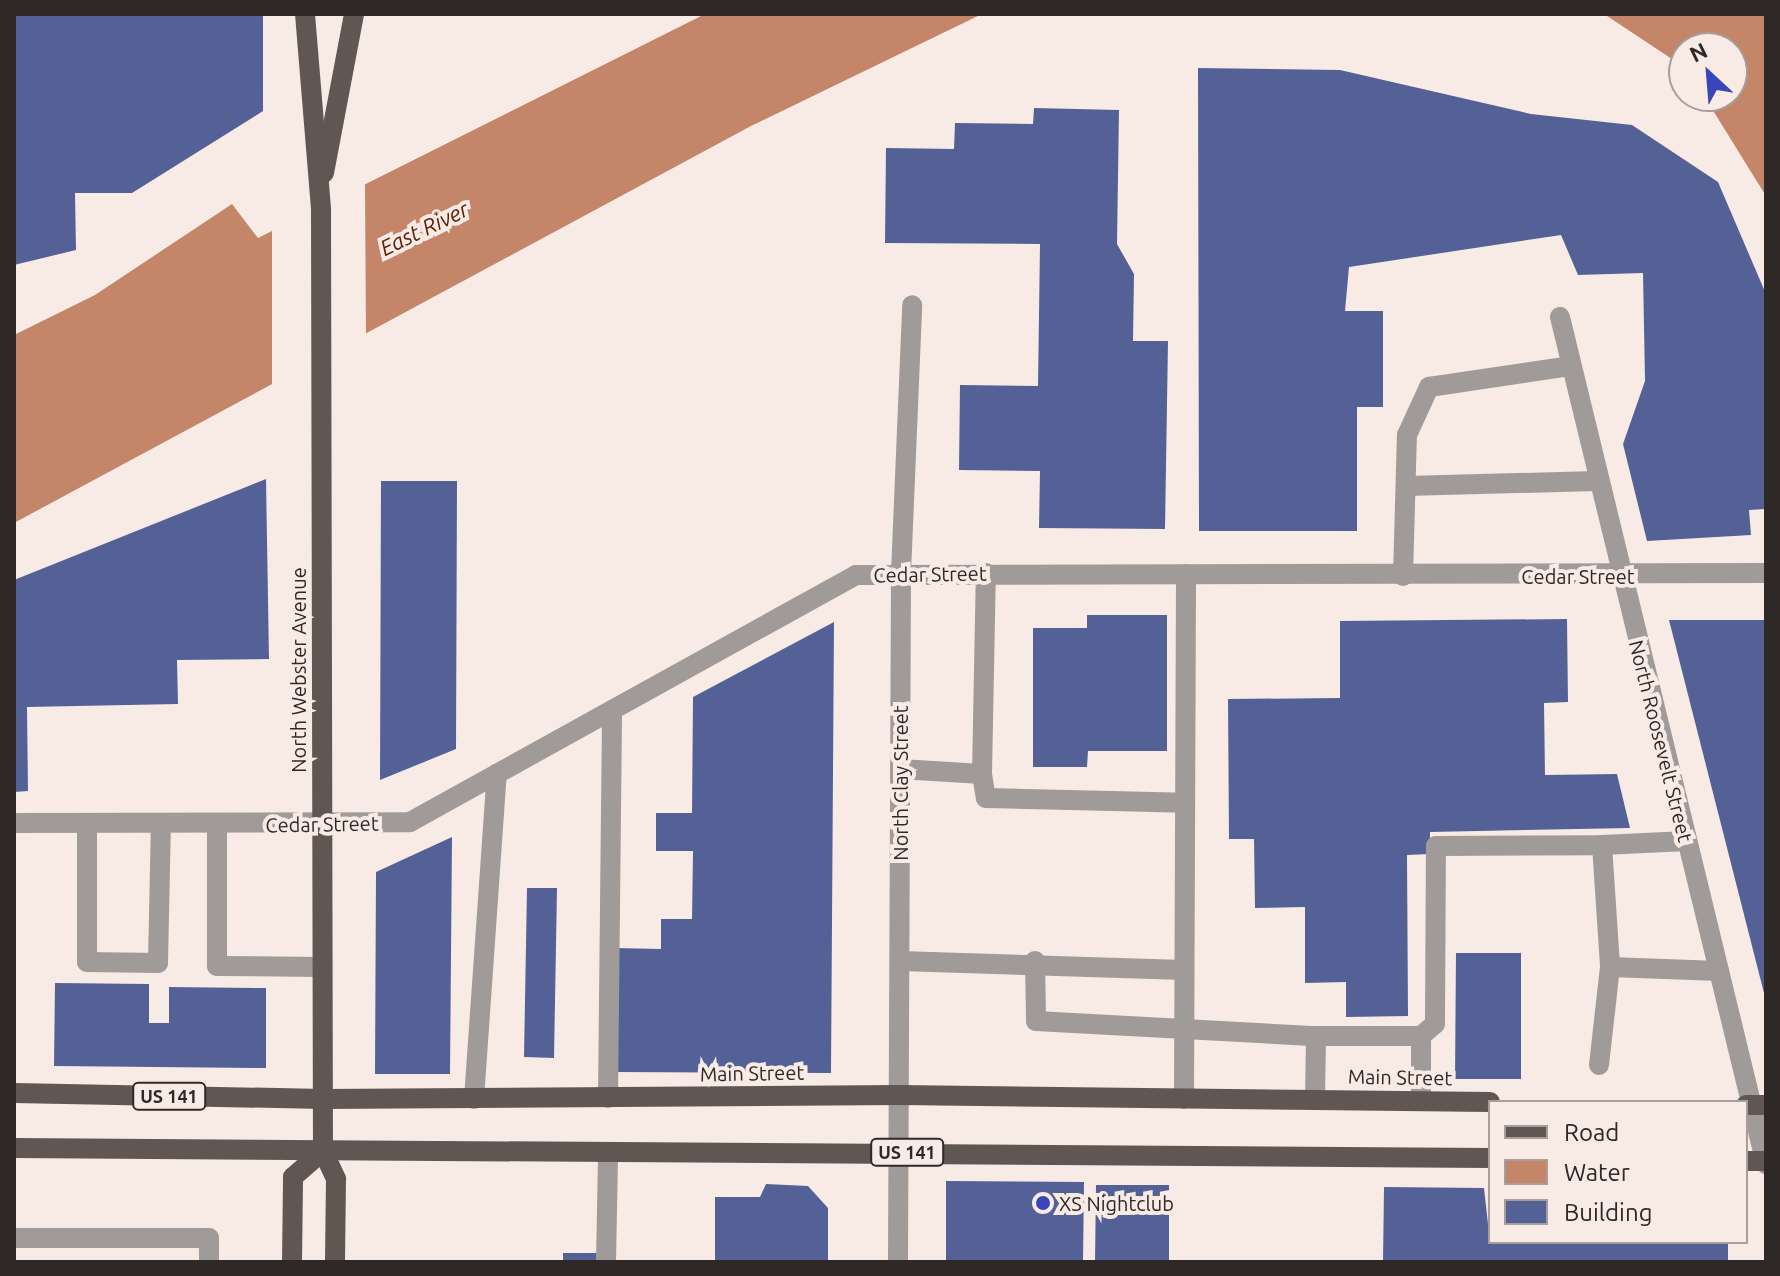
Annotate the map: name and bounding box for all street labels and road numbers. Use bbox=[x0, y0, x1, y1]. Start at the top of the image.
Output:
street label: Cedar Street bbox=[873, 561, 987, 587]
street label: Cedar Street bbox=[1521, 564, 1635, 588]
street label: North Webster Avenue bbox=[286, 567, 310, 773]
street label: North Roosevelt Street bbox=[1624, 638, 1698, 844]
street label: North Clay Street bbox=[888, 705, 912, 861]
street label: Cedar Street bbox=[265, 811, 379, 837]
street label: Main Street bbox=[700, 1060, 804, 1086]
street label: Main Street bbox=[1348, 1064, 1452, 1090]
road number: US 141 bbox=[131, 1082, 207, 1110]
road number: US 141 bbox=[869, 1138, 945, 1166]

